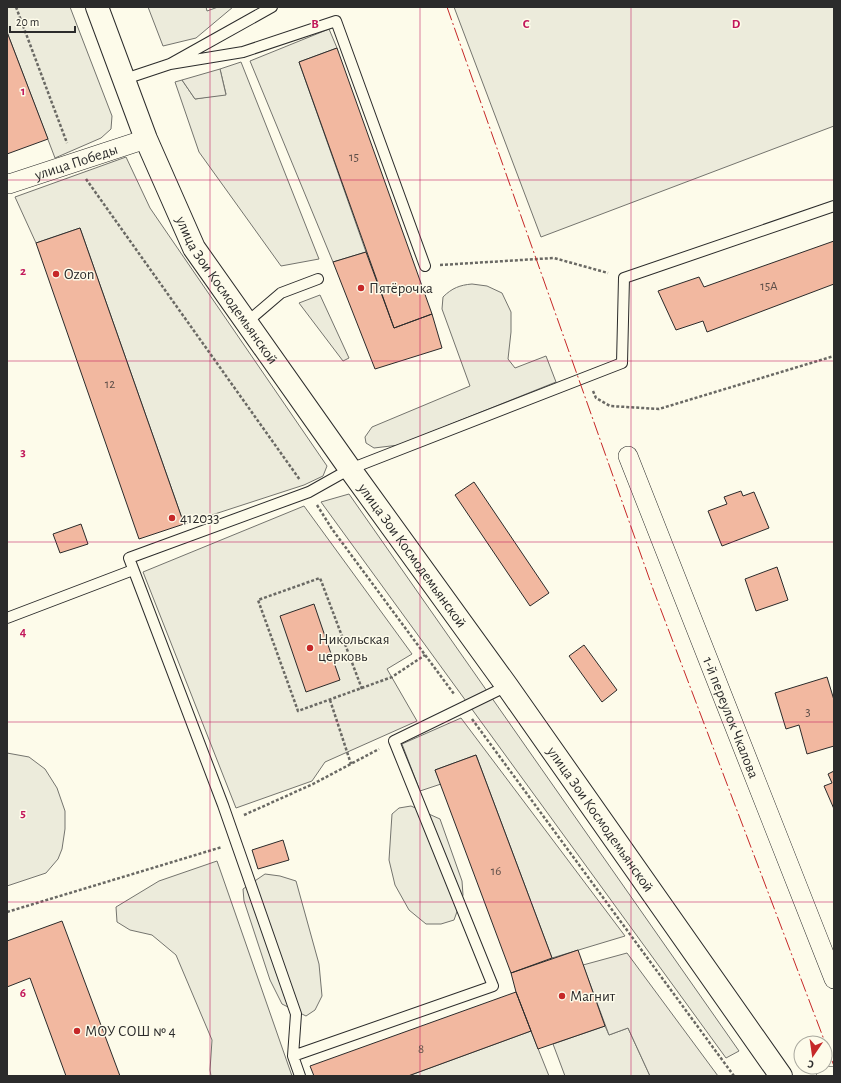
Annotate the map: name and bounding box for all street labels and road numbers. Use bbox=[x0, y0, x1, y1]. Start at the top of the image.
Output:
street label: улица Победы bbox=[32, 141, 120, 183]
street label: улица Зои Космодемьянской bbox=[173, 213, 281, 367]
street label: улица Зои Космодемьянской bbox=[355, 480, 469, 630]
street label: 1-й переулок Чкалова bbox=[700, 655, 762, 780]
street label: улица Зои Космодемьянской bbox=[544, 743, 657, 895]

